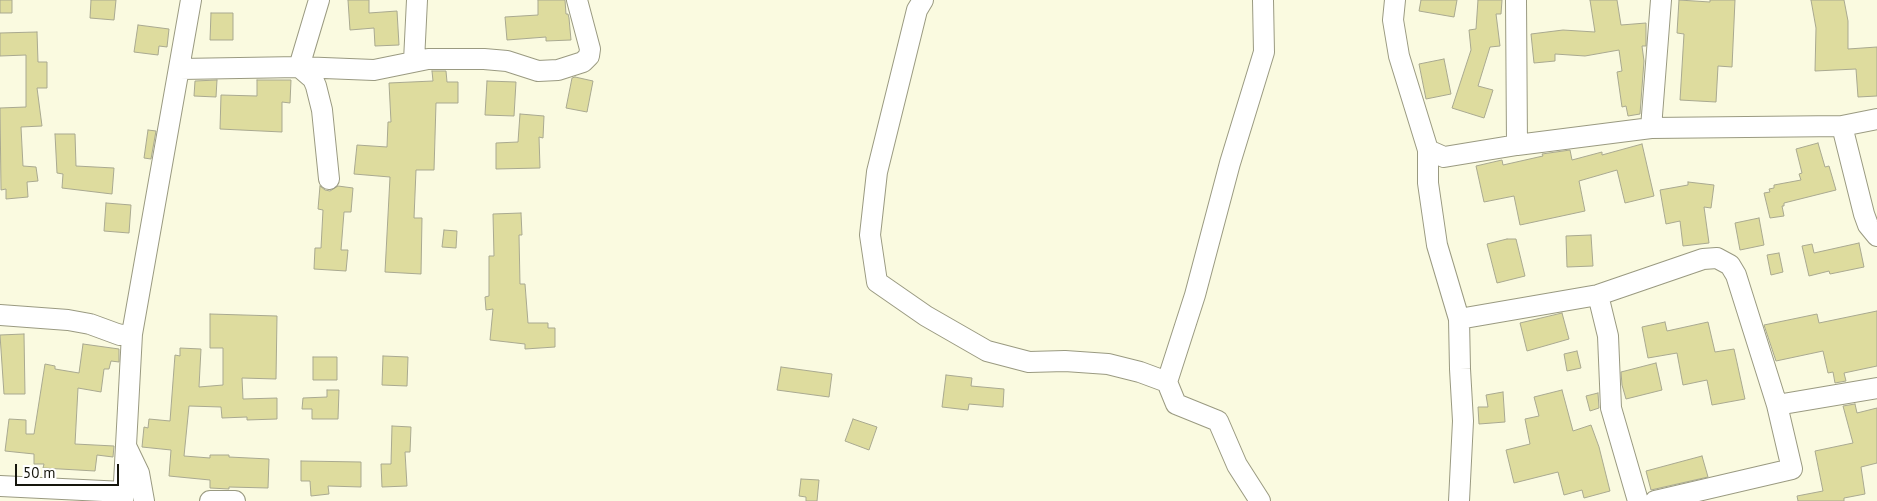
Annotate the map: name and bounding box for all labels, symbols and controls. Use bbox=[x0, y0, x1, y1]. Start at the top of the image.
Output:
scale bar bbox=[18, 454, 121, 486]
text: 50 m bbox=[23, 463, 56, 482]

